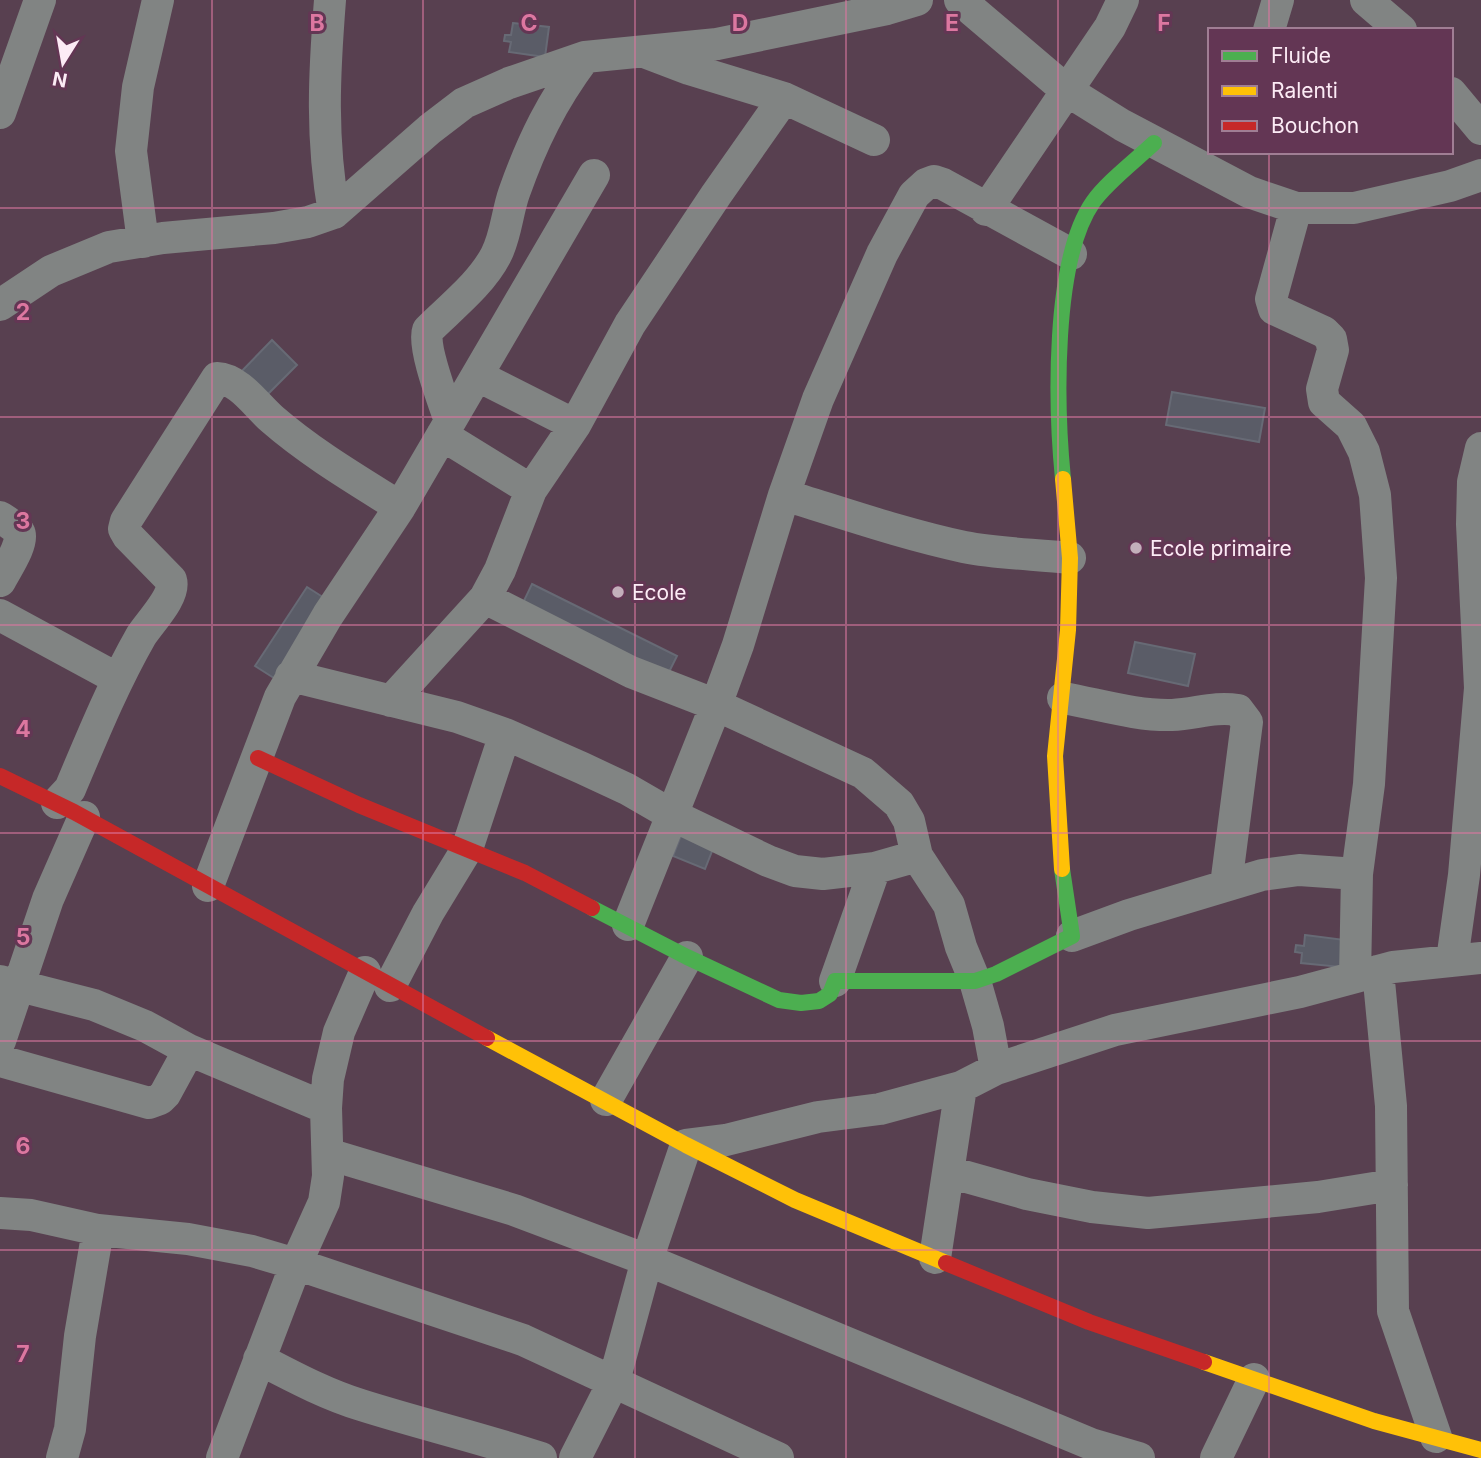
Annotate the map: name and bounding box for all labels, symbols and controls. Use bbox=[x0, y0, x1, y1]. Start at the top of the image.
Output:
text: B bbox=[309, 9, 325, 37]
text: C bbox=[520, 9, 538, 37]
text: D bbox=[732, 9, 748, 37]
text: E bbox=[945, 9, 959, 37]
text: F bbox=[1157, 9, 1171, 37]
north arrow bbox=[28, 28, 98, 98]
legend bbox=[1208, 28, 1453, 154]
text: Fluide bbox=[1271, 43, 1331, 68]
text: N bbox=[51, 67, 69, 92]
text: Ralenti bbox=[1271, 78, 1338, 103]
text: Bouchon bbox=[1271, 113, 1359, 138]
text: 2 bbox=[16, 298, 30, 326]
text: 3 bbox=[16, 507, 30, 535]
place label: Ecole primaire bbox=[1150, 536, 1292, 561]
marker: Ecole primaire bbox=[1128, 540, 1144, 556]
place label: Ecole bbox=[632, 580, 687, 605]
marker: Ecole bbox=[610, 584, 626, 600]
text: 4 bbox=[15, 715, 31, 743]
text: 5 bbox=[16, 923, 30, 951]
text: 6 bbox=[16, 1132, 30, 1160]
text: 7 bbox=[16, 1340, 30, 1368]

